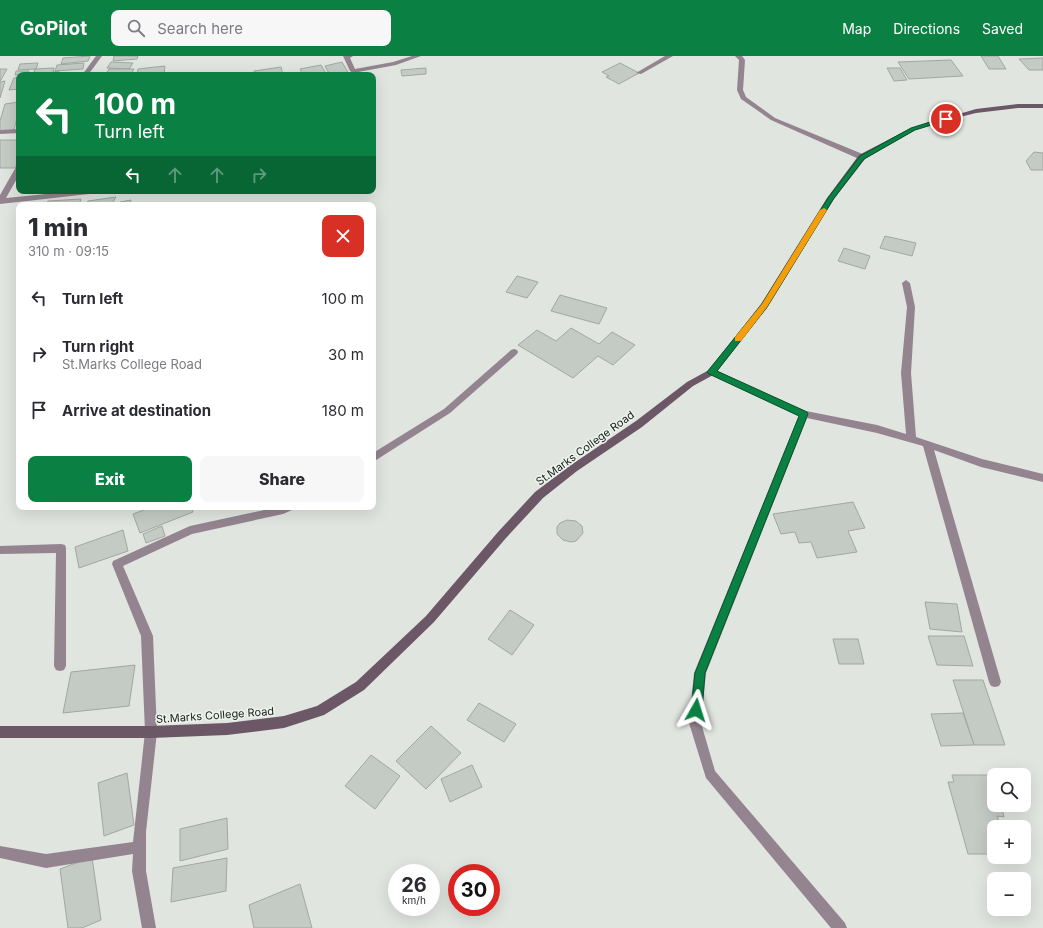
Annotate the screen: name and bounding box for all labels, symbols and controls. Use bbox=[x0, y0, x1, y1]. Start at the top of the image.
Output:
search box bbox=[111, 10, 391, 46]
text: GoPilot bbox=[20, 17, 87, 40]
icon: search bbox=[125, 17, 147, 39]
text: Search here bbox=[157, 19, 243, 38]
text: Map bbox=[842, 20, 871, 37]
text: Directions bbox=[893, 20, 960, 37]
text: Saved bbox=[982, 20, 1023, 37]
text: 100 m bbox=[94, 87, 176, 121]
icon: left bbox=[28, 88, 80, 140]
pin bbox=[929, 102, 963, 136]
icon: arrive bbox=[935, 108, 957, 130]
text: Turn left bbox=[94, 121, 164, 142]
icon: left bbox=[122, 164, 144, 186]
icon: ahead bbox=[164, 164, 186, 186]
icon: ahead bbox=[206, 164, 228, 186]
icon: right bbox=[248, 164, 270, 186]
text: 1 min bbox=[28, 213, 88, 242]
button: close bbox=[322, 215, 364, 257]
text: 310 m · 09:15 bbox=[28, 243, 109, 259]
icon: left bbox=[28, 287, 50, 309]
text: Turn left bbox=[62, 289, 123, 308]
text: 100 m bbox=[322, 289, 364, 308]
text: Turn right bbox=[62, 337, 134, 356]
icon: right bbox=[28, 343, 50, 365]
text: 30 m bbox=[328, 345, 364, 364]
text: St.Marks College Road bbox=[62, 356, 202, 372]
icon: arrive bbox=[28, 399, 50, 421]
text: Arrive at destination bbox=[62, 401, 211, 420]
text: 180 m bbox=[322, 401, 364, 420]
street label: St.Marks College Road bbox=[533, 408, 637, 488]
button: Exit bbox=[28, 456, 192, 502]
button: Share bbox=[200, 456, 364, 502]
position arrow bbox=[675, 689, 717, 731]
street label: St.Marks College Road bbox=[155, 704, 275, 726]
map controls bbox=[987, 768, 1031, 916]
button: search bbox=[987, 768, 1031, 812]
button: + bbox=[987, 820, 1031, 864]
speed limit sign: 30 bbox=[448, 864, 500, 916]
button: − bbox=[987, 872, 1031, 916]
text: 26 bbox=[401, 873, 427, 897]
text: km/h bbox=[402, 894, 426, 906]

